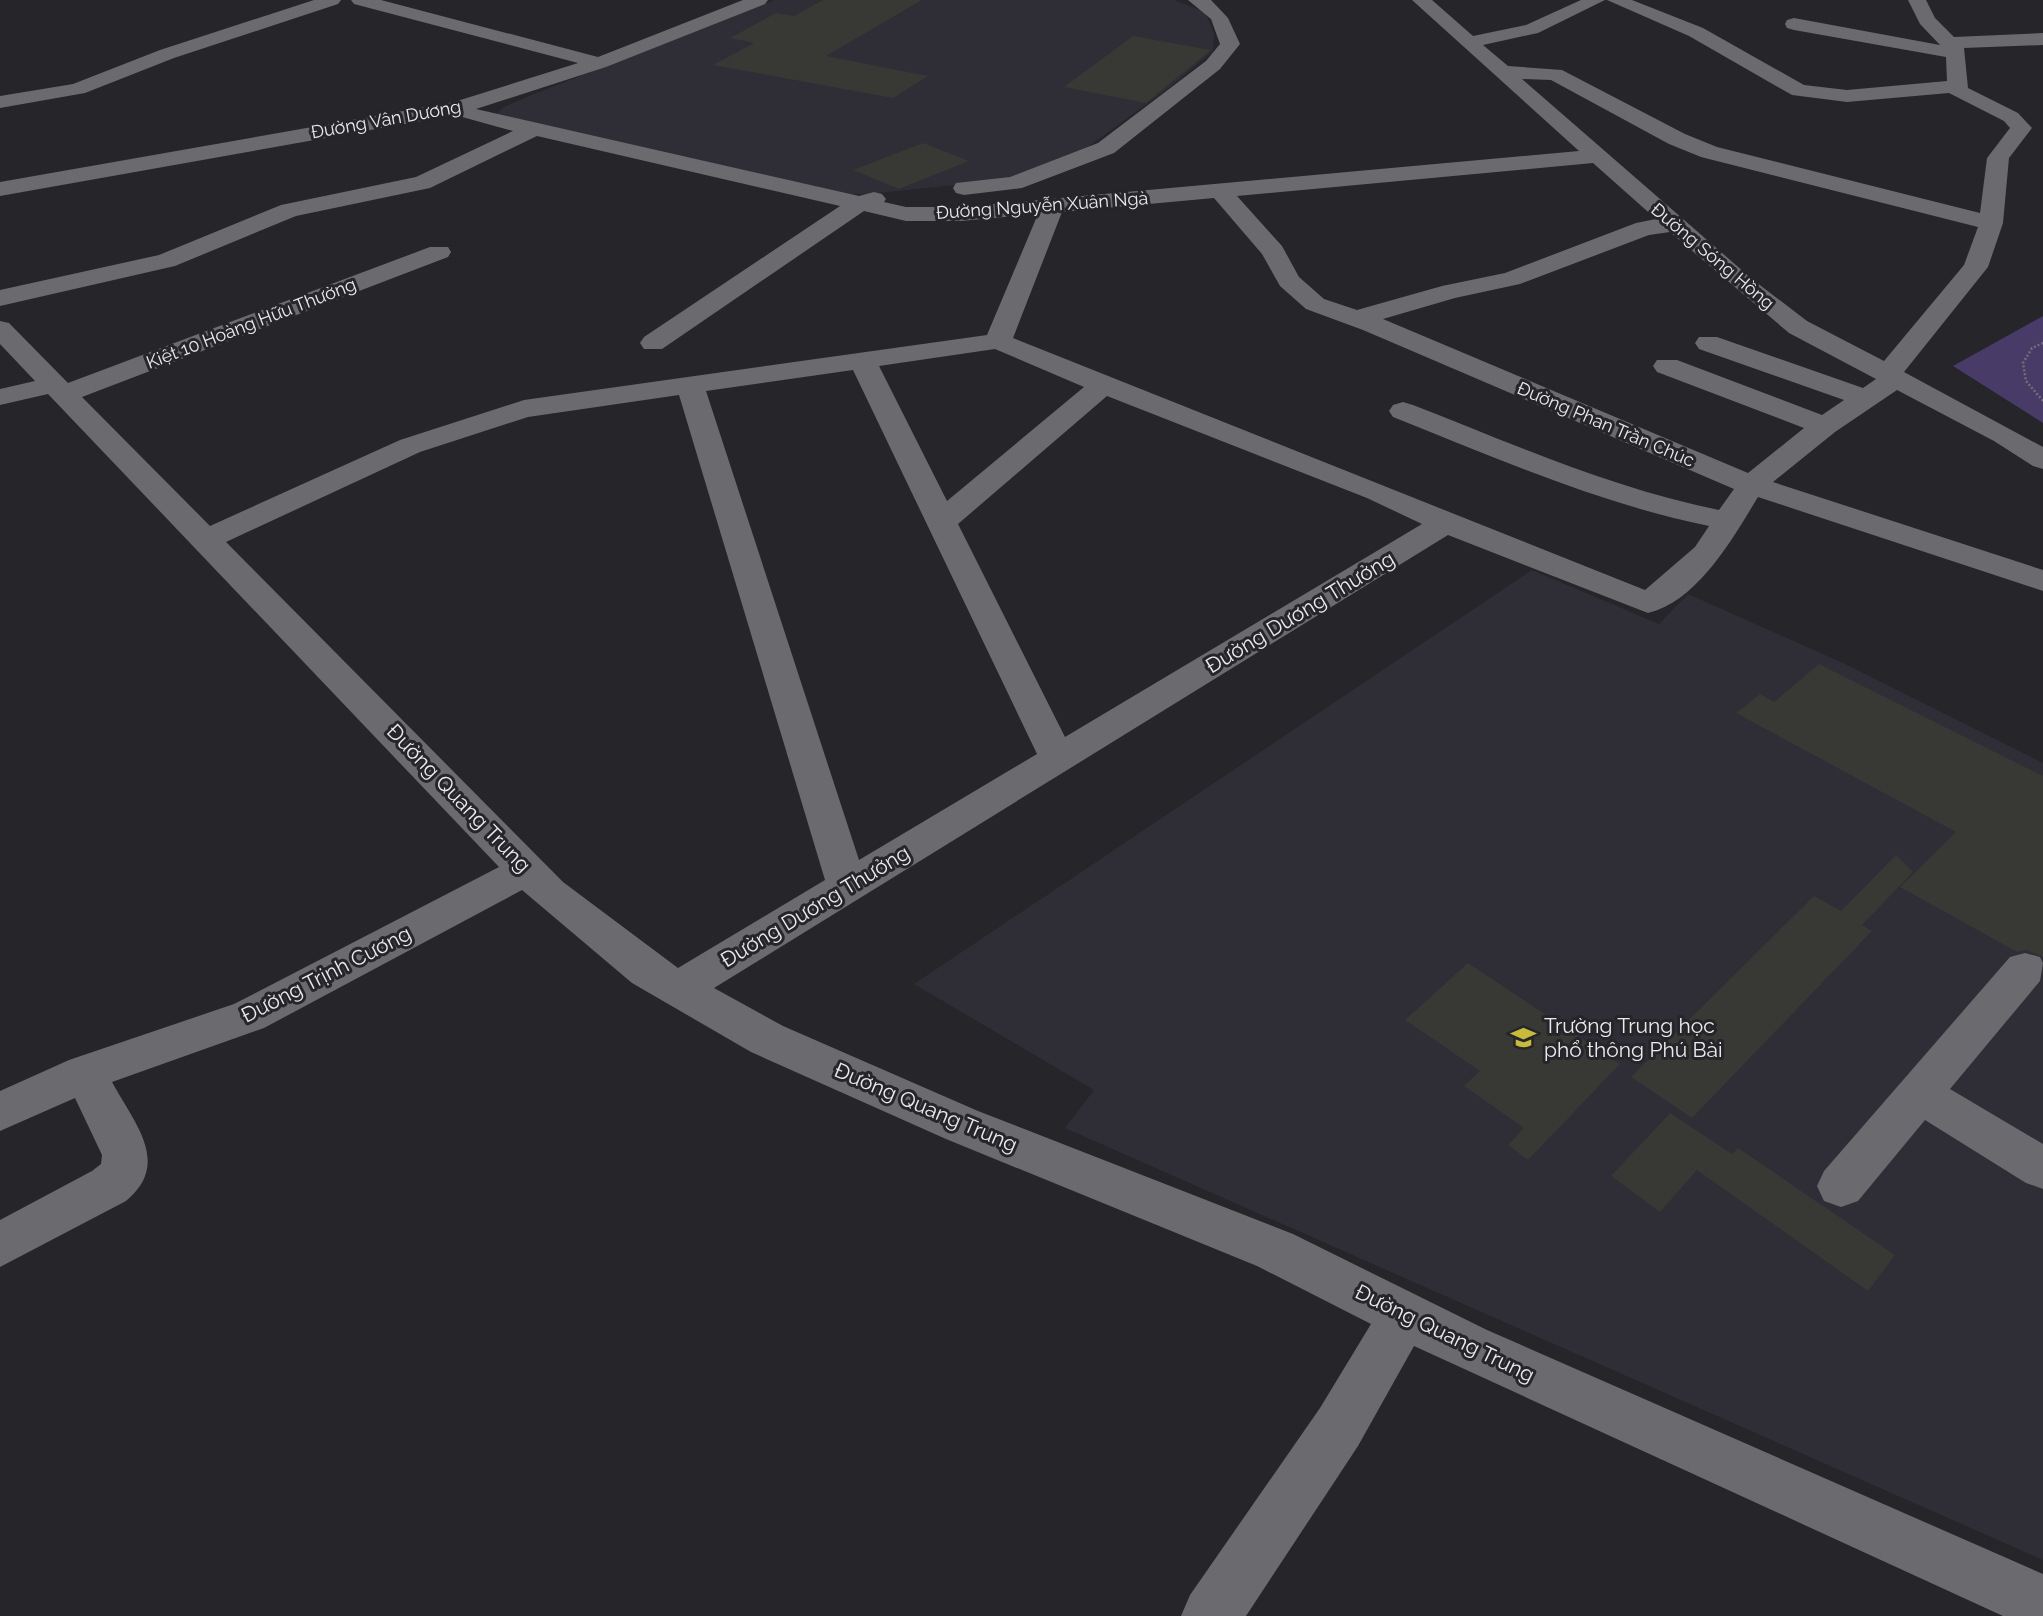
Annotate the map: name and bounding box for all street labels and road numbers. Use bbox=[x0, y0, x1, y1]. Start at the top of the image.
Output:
street label: Đường Vân Dương bbox=[309, 95, 463, 143]
street label: Đường Nguyễn Xuân Ngà bbox=[935, 187, 1149, 223]
street label: Đường Sóng Hồng bbox=[1647, 198, 1779, 314]
street label: Kiệt 10 Hoàng Hữu Thường bbox=[143, 273, 359, 373]
street label: Đường Phan Trần Chúc bbox=[1514, 377, 1698, 471]
street label: Đường Dương Thưởng bbox=[1201, 546, 1399, 678]
street label: Đường Quang Trung bbox=[382, 719, 536, 877]
street label: Đường Dương Thưởng bbox=[716, 840, 914, 972]
street label: Đường Trịnh Cương bbox=[237, 920, 415, 1028]
street label: Đường Quang Trung bbox=[831, 1057, 1021, 1157]
street label: Đường Quang Trung bbox=[1351, 1279, 1539, 1387]

